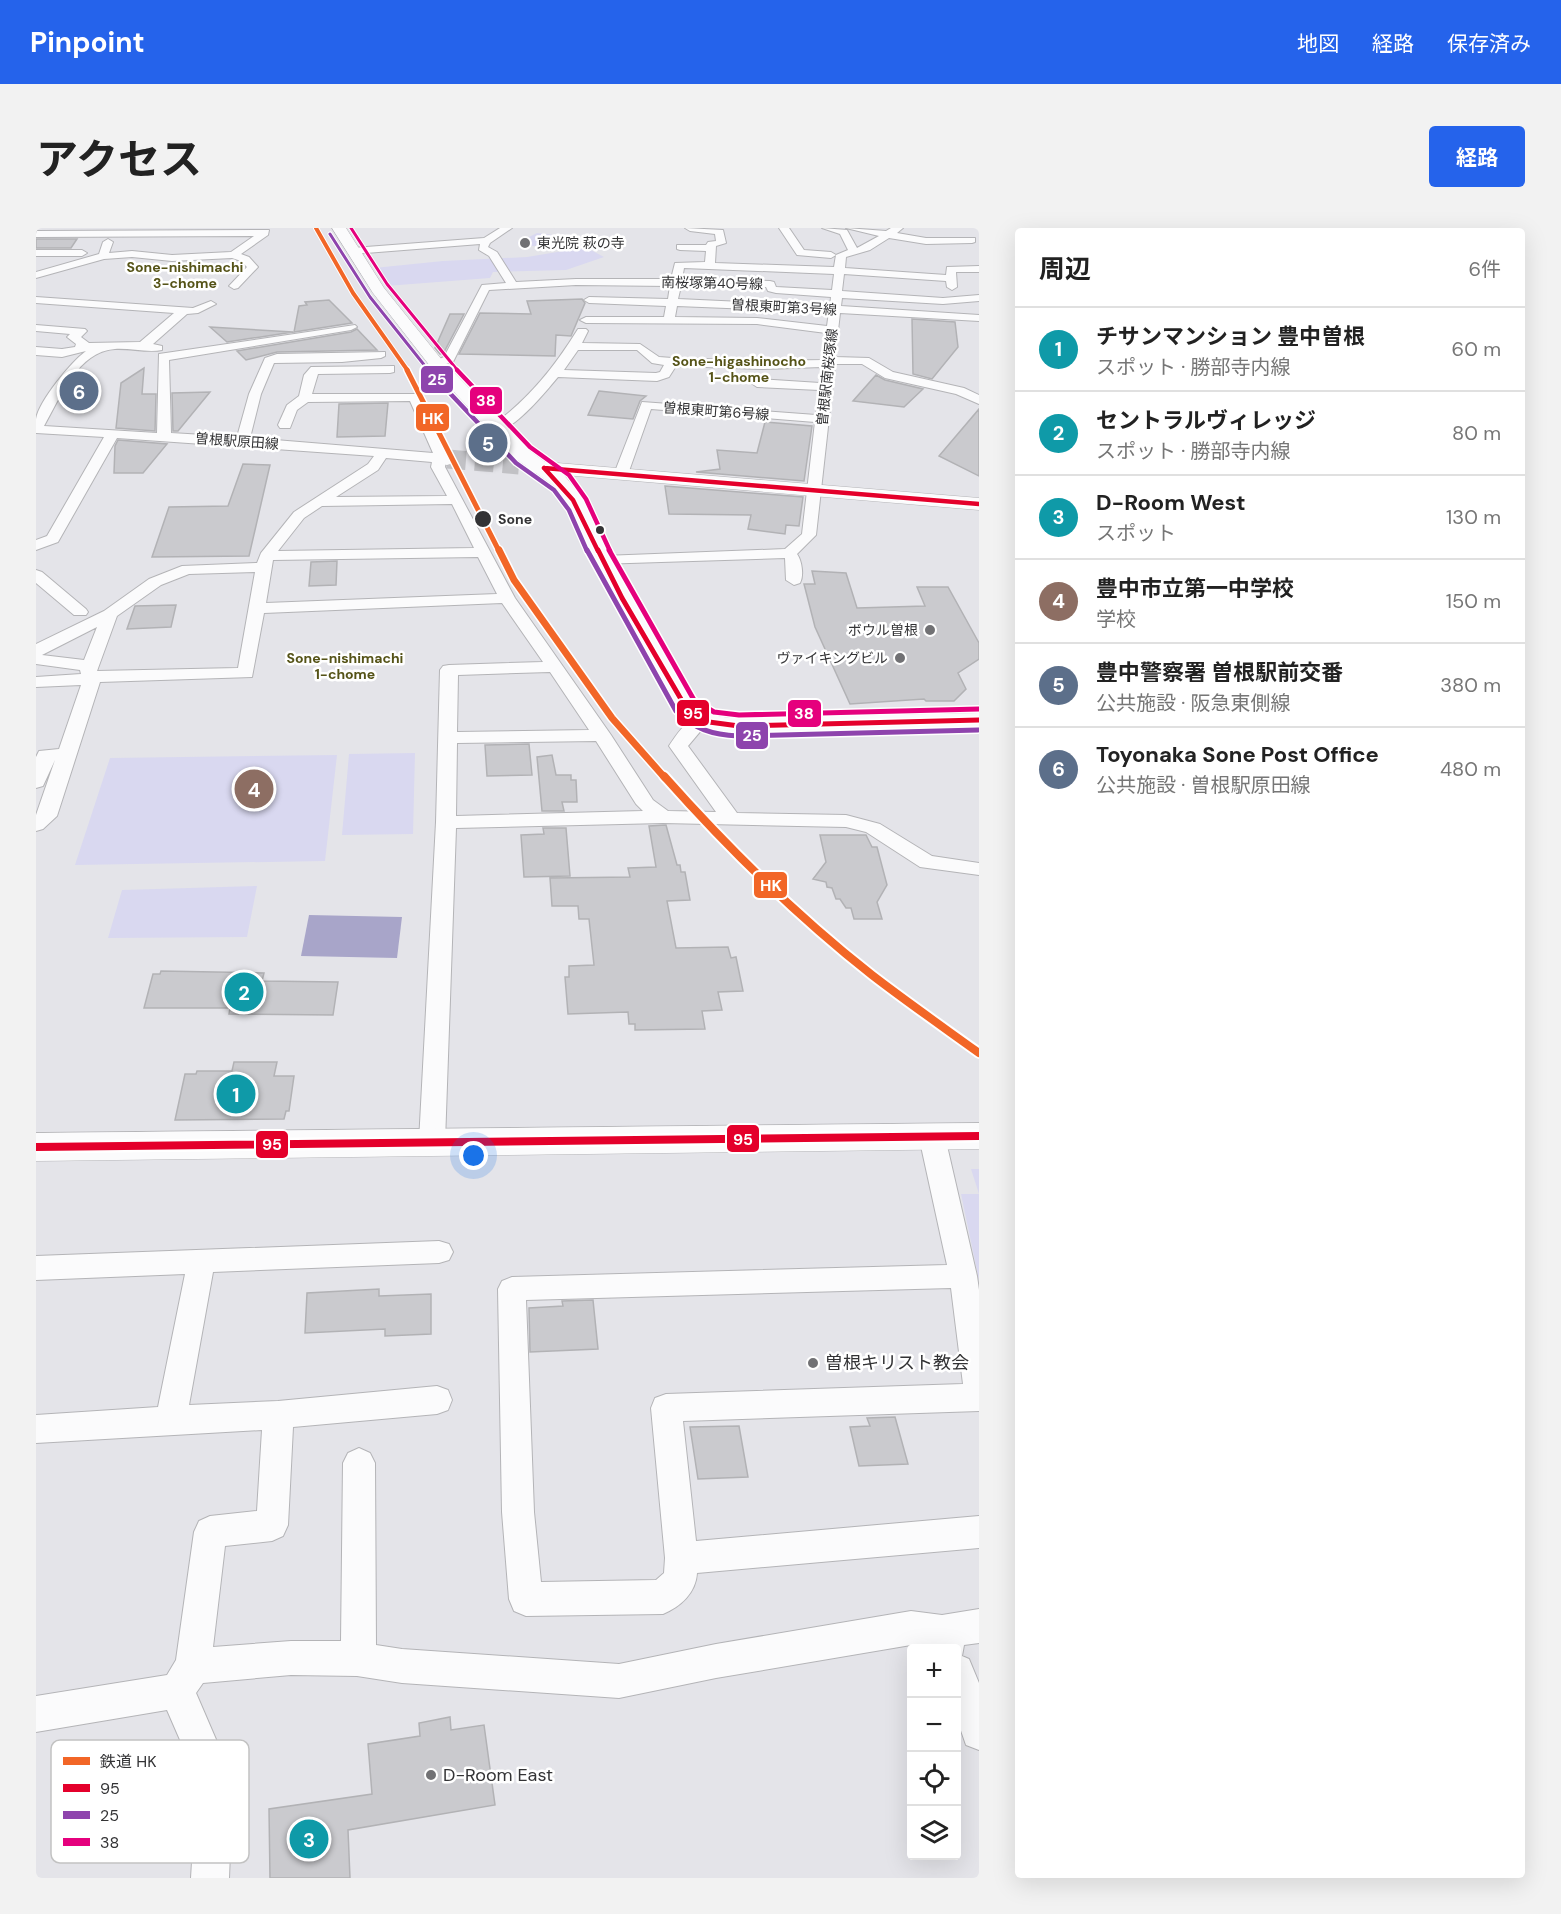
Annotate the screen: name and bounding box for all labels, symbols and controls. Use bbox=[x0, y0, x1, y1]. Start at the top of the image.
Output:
text: Pinpoint bbox=[30, 24, 145, 61]
text: 地図 bbox=[1297, 30, 1339, 58]
text: 経路 bbox=[1372, 30, 1414, 58]
text: 保存済み bbox=[1447, 30, 1531, 58]
button: 経路 bbox=[1429, 126, 1525, 187]
text: アクセス bbox=[36, 132, 202, 187]
place label: 東光院 萩の寺 bbox=[537, 234, 625, 252]
marker: 東光院 萩の寺 bbox=[518, 236, 532, 250]
text: 周辺 bbox=[1039, 252, 1091, 286]
text: 6件 bbox=[1468, 256, 1501, 282]
district label: Sone-nishimachi 3-chome bbox=[127, 258, 244, 292]
street label: 南桜塚第40号線 bbox=[661, 273, 763, 293]
street label: 曽根東町第3号線 bbox=[730, 295, 838, 319]
text: チサンマンション 豊中曽根 bbox=[1096, 322, 1365, 351]
street label: 曽根駅南桜塚線 bbox=[813, 327, 841, 427]
text: 1 bbox=[1055, 336, 1062, 362]
text: 60 m bbox=[1452, 336, 1501, 362]
district label: Sone-higashinocho 1-chome bbox=[672, 352, 806, 386]
text: スポット · 勝部寺内線 bbox=[1096, 354, 1291, 380]
line badge: 25 bbox=[420, 365, 454, 394]
pin: 6 bbox=[60, 368, 99, 414]
text: 25 bbox=[427, 369, 447, 390]
line badge: 38 bbox=[469, 386, 503, 415]
text: 38 bbox=[476, 390, 496, 411]
street label: 曽根東町第6号線 bbox=[662, 398, 770, 424]
line badge: HK bbox=[415, 403, 450, 432]
text: セントラルヴィレッジ bbox=[1096, 406, 1316, 435]
text: HK bbox=[422, 408, 444, 429]
pin: 5 bbox=[468, 420, 508, 466]
text: 2 bbox=[1053, 420, 1064, 446]
text: 80 m bbox=[1452, 420, 1501, 446]
street label: 曽根駅原田線 bbox=[194, 429, 280, 453]
text: スポット · 勝部寺内線 bbox=[1096, 438, 1291, 464]
text: D-Room West bbox=[1096, 488, 1246, 517]
text: 3 bbox=[1052, 504, 1065, 530]
text: 130 m bbox=[1446, 504, 1501, 530]
marker: Sone bbox=[473, 509, 493, 529]
place label: Sone bbox=[498, 510, 532, 528]
text: スポット bbox=[1096, 520, 1176, 546]
unlabelled marker bbox=[594, 524, 606, 536]
text: 豊中市立第一中学校 bbox=[1096, 574, 1294, 603]
text: 4 bbox=[1052, 588, 1065, 614]
text: 150 m bbox=[1446, 588, 1501, 614]
text: 学校 bbox=[1096, 606, 1136, 632]
place label: ボウル曽根 bbox=[848, 621, 918, 639]
marker: ボウル曽根 bbox=[923, 623, 937, 637]
district label: Sone-nishimachi 1-chome bbox=[287, 649, 404, 683]
place label: ヴァイキングビル bbox=[776, 649, 888, 667]
marker: ヴァイキングビル bbox=[893, 651, 907, 665]
text: 豊中警察署 曽根駅前交番 bbox=[1096, 658, 1343, 687]
text: 5 bbox=[1052, 672, 1065, 698]
text: 380 m bbox=[1440, 672, 1501, 698]
text: 公共施設 · 阪急東側線 bbox=[1096, 690, 1291, 716]
line badge: 95 bbox=[676, 699, 710, 727]
line badge: 38 bbox=[787, 699, 822, 728]
text: 95 bbox=[683, 703, 703, 724]
text: 38 bbox=[794, 703, 814, 724]
line badge: 25 bbox=[735, 721, 769, 750]
text: 25 bbox=[742, 725, 762, 746]
text: Toyonaka Sone Post Office bbox=[1096, 740, 1379, 769]
text: 6 bbox=[1052, 756, 1065, 782]
text: 480 m bbox=[1440, 756, 1501, 782]
pin: 4 bbox=[234, 766, 274, 812]
text: 公共施設 · 曽根駅原田線 bbox=[1096, 772, 1311, 798]
line badge: HK bbox=[753, 871, 788, 899]
text: HK bbox=[760, 875, 782, 896]
pin: 2 bbox=[224, 970, 264, 1014]
pin: 1 bbox=[216, 1072, 256, 1116]
line badge: 95 bbox=[726, 1124, 760, 1153]
text: 95 bbox=[733, 1129, 753, 1150]
line badge: 95 bbox=[255, 1130, 289, 1159]
text: 95 bbox=[262, 1134, 282, 1155]
your location bbox=[459, 1141, 488, 1170]
place label: 曽根キリスト教会 bbox=[825, 1351, 969, 1375]
marker: 曽根キリスト教会 bbox=[806, 1356, 820, 1370]
map controls bbox=[907, 1644, 961, 1860]
button: + bbox=[907, 1644, 961, 1698]
button: − bbox=[907, 1698, 961, 1752]
legend bbox=[51, 1740, 249, 1863]
text: 鉄道 HK bbox=[100, 1751, 157, 1772]
button: locate bbox=[907, 1752, 961, 1806]
place label: D-Room East bbox=[443, 1763, 553, 1787]
marker: D-Room East bbox=[424, 1768, 438, 1782]
text: 95 bbox=[100, 1778, 120, 1799]
text: 25 bbox=[100, 1805, 119, 1826]
button: layers bbox=[907, 1806, 961, 1860]
pin: 3 bbox=[290, 1816, 328, 1862]
text: 38 bbox=[100, 1832, 119, 1853]

